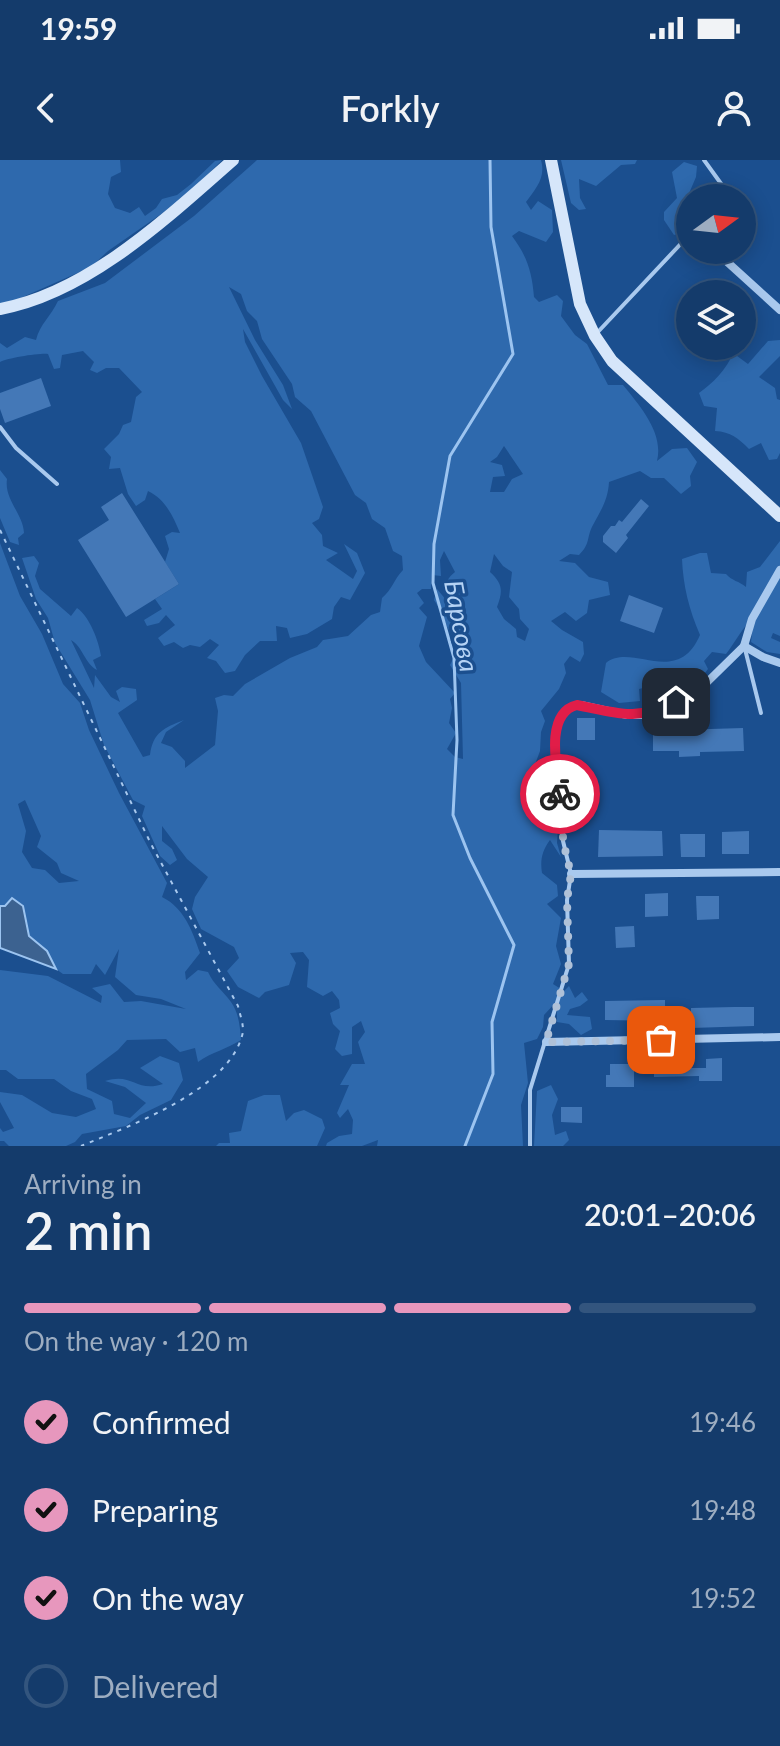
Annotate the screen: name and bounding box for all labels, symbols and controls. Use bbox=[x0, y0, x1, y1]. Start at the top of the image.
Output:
text: 19:59 bbox=[40, 10, 117, 46]
icon: back bbox=[24, 86, 68, 130]
text: Forkly bbox=[341, 86, 439, 130]
icon: person bbox=[712, 86, 756, 130]
north arrow bbox=[676, 184, 756, 264]
map controls bbox=[676, 184, 756, 360]
button: layers bbox=[676, 280, 756, 360]
water label: Барсова bbox=[438, 577, 486, 674]
pin bbox=[642, 668, 710, 736]
icon: home bbox=[654, 680, 698, 724]
courier bbox=[520, 754, 600, 834]
icon: bike bbox=[538, 772, 582, 816]
pin bbox=[627, 1006, 695, 1074]
icon: bag bbox=[639, 1018, 683, 1062]
text: Arriving in bbox=[24, 1168, 142, 1200]
text: 20:01–20:06 bbox=[584, 1196, 756, 1232]
text: 2 min bbox=[24, 1199, 152, 1261]
text: On the way · 120 m bbox=[24, 1325, 248, 1357]
icon: check bbox=[24, 1400, 68, 1444]
text: Confirmed bbox=[92, 1404, 231, 1440]
text: 19:46 bbox=[689, 1406, 756, 1438]
icon: check bbox=[24, 1488, 68, 1532]
text: Preparing bbox=[92, 1492, 218, 1528]
text: 19:48 bbox=[689, 1494, 756, 1526]
icon: check bbox=[24, 1576, 68, 1620]
text: On the way bbox=[92, 1580, 244, 1616]
text: 19:52 bbox=[689, 1582, 756, 1614]
text: Delivered bbox=[92, 1668, 219, 1704]

